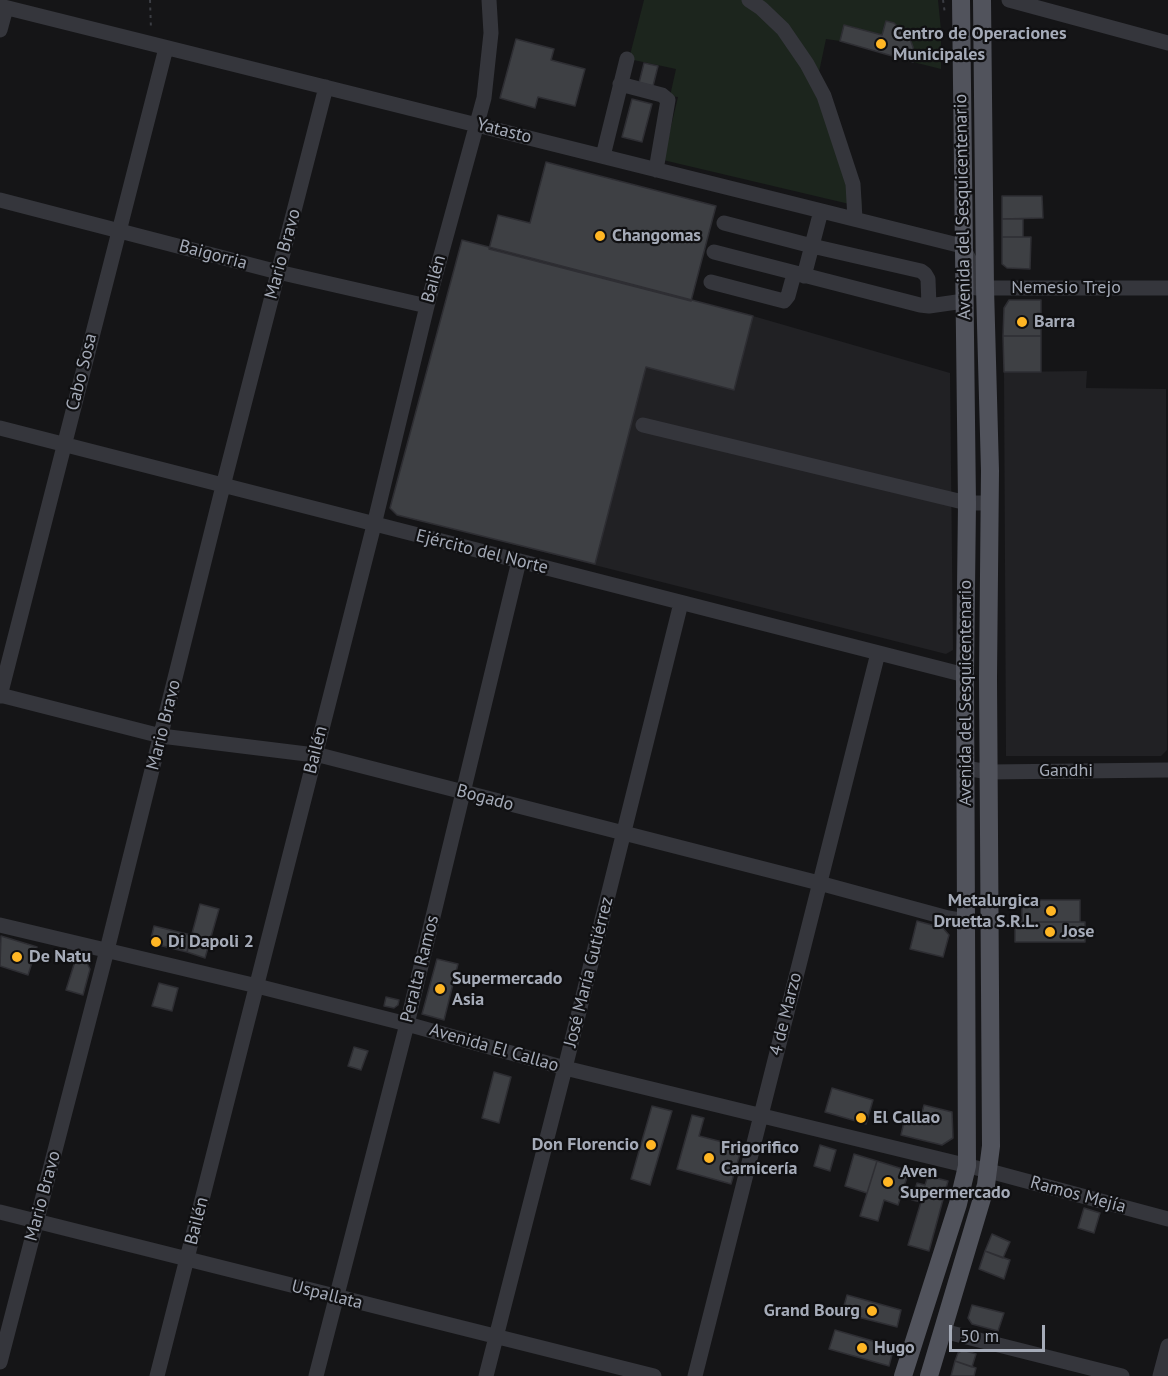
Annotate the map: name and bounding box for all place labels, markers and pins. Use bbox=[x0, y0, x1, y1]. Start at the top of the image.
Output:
place label: Centro de Operaciones Municipales bbox=[893, 23, 1067, 66]
marker: Centro de Operaciones Municipales bbox=[874, 37, 888, 51]
place label: Changomas bbox=[612, 225, 701, 247]
marker: Changomas bbox=[593, 229, 607, 243]
place label: Barra bbox=[1034, 311, 1075, 333]
marker: Barra bbox=[1015, 315, 1029, 329]
place label: Metalurgica Druetta S.R.L. bbox=[933, 890, 1039, 932]
marker: Metalurgica Druetta S.R.L. bbox=[1044, 904, 1058, 918]
place label: Jose bbox=[1062, 921, 1094, 943]
marker: Jose bbox=[1043, 925, 1057, 939]
place label: Di Dapoli 2 bbox=[168, 931, 254, 953]
marker: Di Dapoli 2 bbox=[149, 935, 163, 949]
place label: De Natu bbox=[29, 946, 91, 968]
marker: De Natu bbox=[10, 950, 24, 964]
place label: Supermercado Asia bbox=[452, 968, 562, 1010]
marker: Supermercado Asia bbox=[433, 982, 447, 996]
place label: El Callao bbox=[873, 1107, 940, 1129]
marker: El Callao bbox=[854, 1111, 868, 1125]
place label: Don Florencio bbox=[532, 1134, 639, 1156]
place label: Frigorifico Carnicería bbox=[721, 1137, 799, 1180]
marker: Don Florencio bbox=[644, 1138, 658, 1152]
marker: Frigorifico Carnicería bbox=[702, 1151, 716, 1165]
place label: Aven Supermercado bbox=[900, 1161, 1010, 1204]
marker: Aven Supermercado bbox=[881, 1175, 895, 1189]
place label: Grand Bourg bbox=[764, 1300, 860, 1322]
marker: Grand Bourg bbox=[865, 1304, 879, 1318]
place label: Hugo bbox=[874, 1337, 915, 1359]
marker: Hugo bbox=[855, 1341, 869, 1355]

